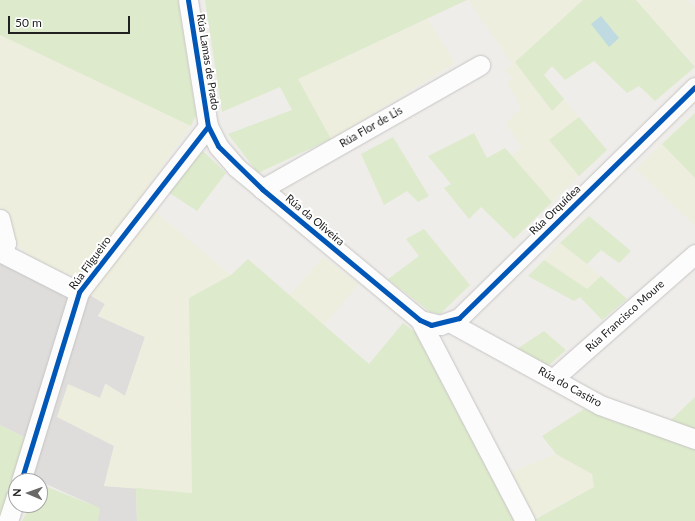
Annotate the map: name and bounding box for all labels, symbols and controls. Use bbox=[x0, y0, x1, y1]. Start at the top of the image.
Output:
scale bar bbox=[10, 8, 132, 34]
street label: Rúa Lamas de Prado bbox=[194, 13, 222, 111]
text: 50 m bbox=[15, 15, 42, 30]
street label: Rúa Flor de Lis bbox=[337, 104, 405, 150]
street label: Rúa Orquídea bbox=[527, 182, 583, 238]
street label: Rúa da Oliveira bbox=[283, 192, 347, 248]
street label: Rúa Filgueiro bbox=[66, 234, 114, 292]
street label: Rúa Francisco Moure bbox=[583, 277, 667, 355]
street label: Rúa do Castiro bbox=[536, 364, 604, 410]
north arrow bbox=[8, 473, 48, 513]
text: N bbox=[10, 488, 23, 497]

